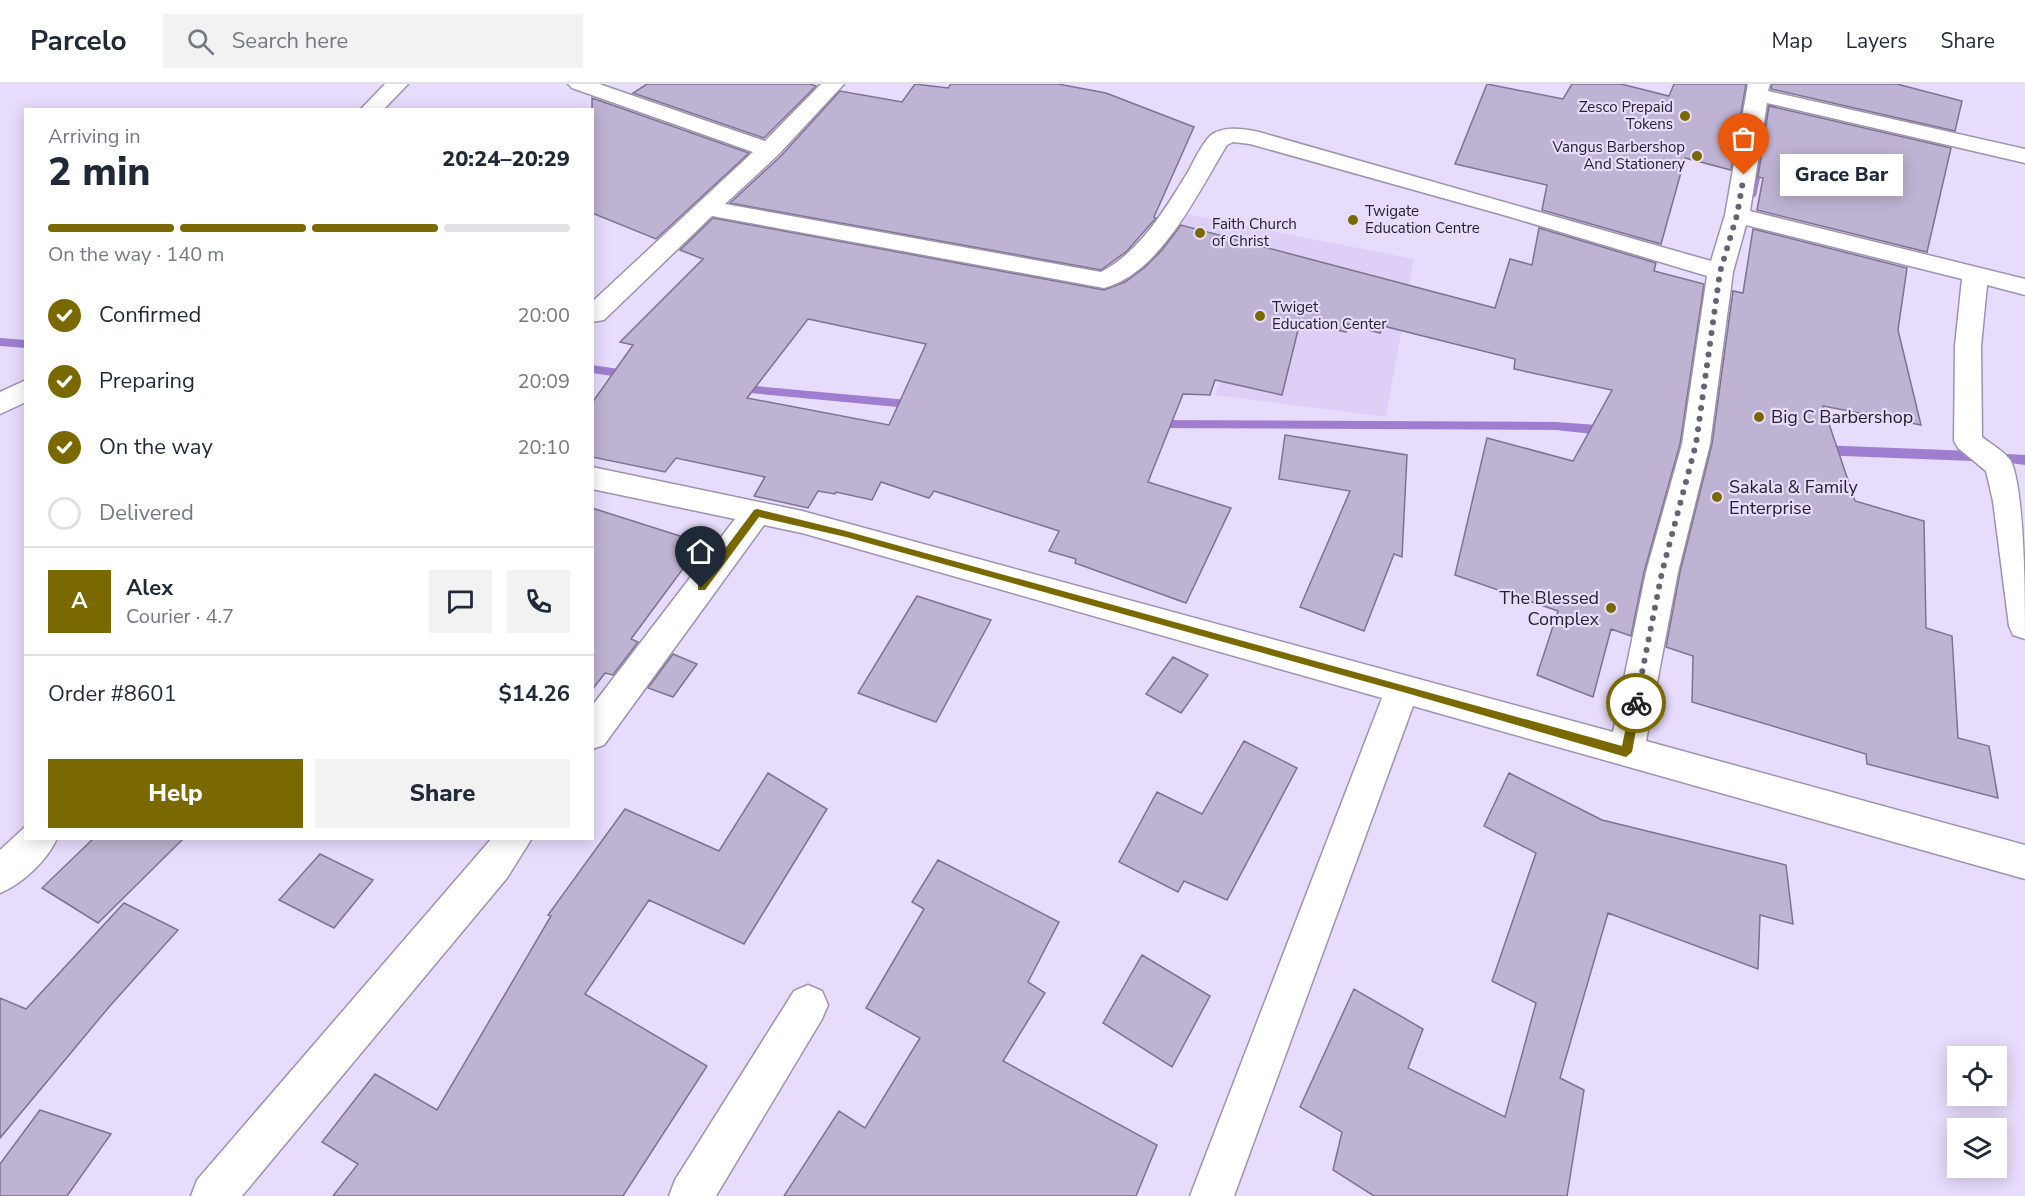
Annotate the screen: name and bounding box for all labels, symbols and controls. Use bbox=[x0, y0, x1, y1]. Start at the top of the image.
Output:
search box bbox=[163, 14, 583, 68]
text: Parcelo bbox=[30, 22, 127, 60]
icon: search bbox=[184, 25, 217, 58]
text: Search here bbox=[232, 26, 348, 56]
text: Map bbox=[1771, 27, 1813, 55]
text: Layers bbox=[1846, 27, 1907, 55]
text: Share bbox=[1940, 27, 1995, 55]
place label: Zesco Prepaid Tokens bbox=[1579, 97, 1673, 134]
marker: Zesco Prepaid Tokens bbox=[1678, 109, 1692, 123]
pin bbox=[1718, 113, 1769, 175]
icon: bag bbox=[1727, 122, 1760, 155]
text: Arriving in bbox=[48, 123, 141, 150]
place label: Vangus Barbershop And Stationery bbox=[1551, 137, 1685, 174]
text: 20:24–20:29 bbox=[442, 144, 570, 174]
text: 2 min bbox=[48, 146, 151, 199]
marker: Vangus Barbershop And Stationery bbox=[1690, 149, 1704, 163]
callout: Grace Bar bbox=[1780, 154, 1903, 196]
text: Grace Bar bbox=[1795, 161, 1888, 188]
place label: Twigate Education Centre bbox=[1365, 201, 1480, 238]
marker: Twigate Education Centre bbox=[1346, 213, 1360, 227]
place label: Faith Church of Christ bbox=[1212, 214, 1297, 251]
marker: Faith Church of Christ bbox=[1193, 226, 1207, 240]
text: On the way · 140 m bbox=[48, 241, 224, 268]
place label: Twiget Education Center bbox=[1272, 297, 1387, 334]
icon: check bbox=[48, 299, 81, 332]
text: Confirmed bbox=[99, 300, 201, 330]
text: 20:00 bbox=[517, 302, 570, 329]
marker: Twiget Education Center bbox=[1253, 309, 1267, 323]
icon: check bbox=[48, 365, 81, 398]
text: Preparing bbox=[99, 366, 195, 396]
text: 20:09 bbox=[517, 368, 570, 395]
place label: Big C Barbershop bbox=[1771, 405, 1913, 429]
marker: Big C Barbershop bbox=[1752, 410, 1766, 424]
icon: check bbox=[48, 431, 81, 464]
text: On the way bbox=[99, 432, 213, 462]
text: 20:10 bbox=[517, 434, 570, 461]
place label: Sakala & Family Enterprise bbox=[1729, 475, 1858, 520]
marker: Sakala & Family Enterprise bbox=[1710, 490, 1724, 504]
text: Delivered bbox=[99, 498, 194, 528]
pin bbox=[675, 526, 726, 588]
icon: home bbox=[684, 535, 717, 568]
button: chat bbox=[429, 570, 492, 633]
button: phone bbox=[507, 570, 570, 633]
text: Alex bbox=[126, 573, 173, 603]
text: A bbox=[71, 586, 88, 616]
place label: The Blessed Complex bbox=[1499, 586, 1600, 631]
marker: The Blessed Complex bbox=[1604, 601, 1618, 615]
text: Courier · 4.7 bbox=[126, 603, 234, 630]
courier bbox=[1606, 673, 1666, 733]
text: Order #8601 bbox=[48, 679, 177, 709]
text: $14.26 bbox=[499, 679, 570, 709]
icon: bike bbox=[1620, 687, 1653, 720]
button: Help bbox=[48, 759, 303, 828]
button: Share bbox=[315, 759, 570, 828]
map controls bbox=[1947, 1046, 2007, 1178]
button: locate bbox=[1947, 1046, 2007, 1106]
button: layers bbox=[1947, 1118, 2007, 1178]

